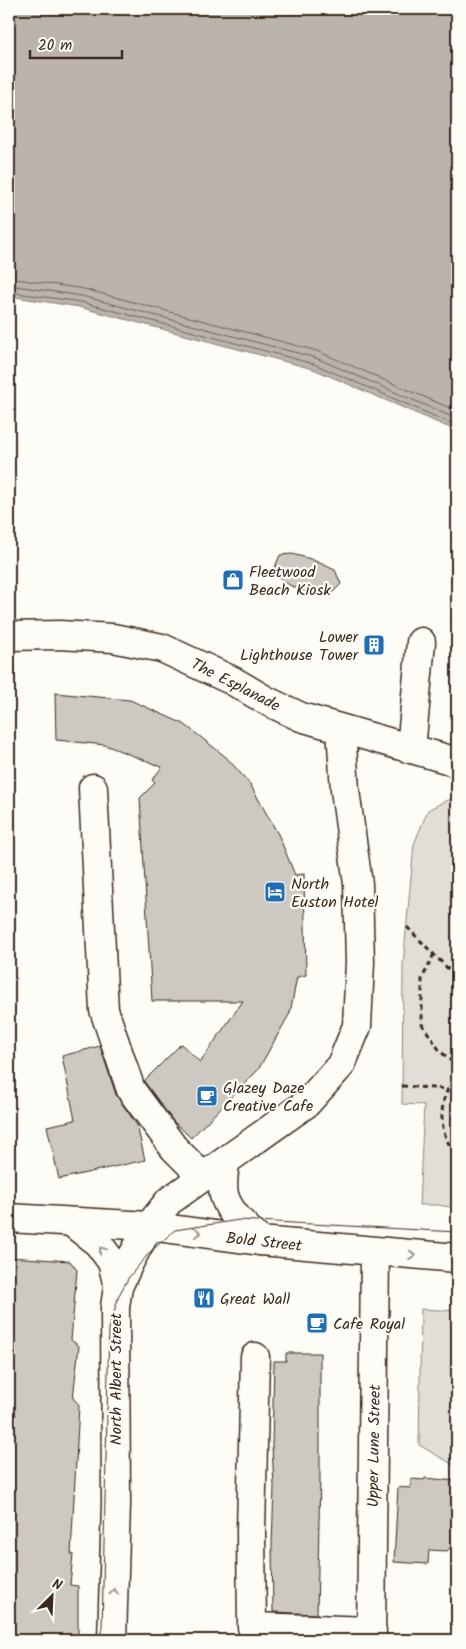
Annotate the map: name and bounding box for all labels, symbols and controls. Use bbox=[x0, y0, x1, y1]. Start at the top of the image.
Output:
scale bar bbox=[30, 28, 122, 60]
text: 20 m bbox=[38, 34, 72, 58]
place label: Fleetwood Beach Kiosk bbox=[249, 560, 331, 603]
shop icon: Fleetwood Beach Kiosk bbox=[221, 568, 245, 592]
place label: Lower Lighthouse Tower bbox=[240, 625, 360, 668]
building icon: Lower Lighthouse Tower bbox=[362, 633, 386, 657]
street label: The Esplanade bbox=[186, 652, 284, 719]
place label: North Euston Hotel bbox=[291, 872, 379, 915]
hotel icon: North Euston Hotel bbox=[263, 880, 287, 904]
place label: Glazey Daze Creative Cafe bbox=[223, 1076, 313, 1119]
cafe icon: Glazey Daze Creative Cafe bbox=[195, 1084, 219, 1108]
street label: Bold Street bbox=[225, 1226, 304, 1259]
one-way arrow bbox=[194, 1227, 202, 1238]
one-way arrow bbox=[100, 1247, 108, 1256]
one-way arrow bbox=[408, 1249, 416, 1260]
restaurant icon: Great Wall bbox=[192, 1286, 216, 1310]
place label: Great Wall bbox=[220, 1287, 290, 1312]
cafe icon: Cafe Royal bbox=[305, 1311, 329, 1335]
street label: North Albert Street bbox=[104, 1312, 129, 1445]
place label: Cafe Royal bbox=[333, 1312, 405, 1337]
street label: Upper Lune Street bbox=[361, 1384, 388, 1508]
north arrow bbox=[28, 1572, 78, 1622]
text: N bbox=[48, 1573, 66, 1597]
one-way arrow bbox=[109, 1587, 119, 1595]

